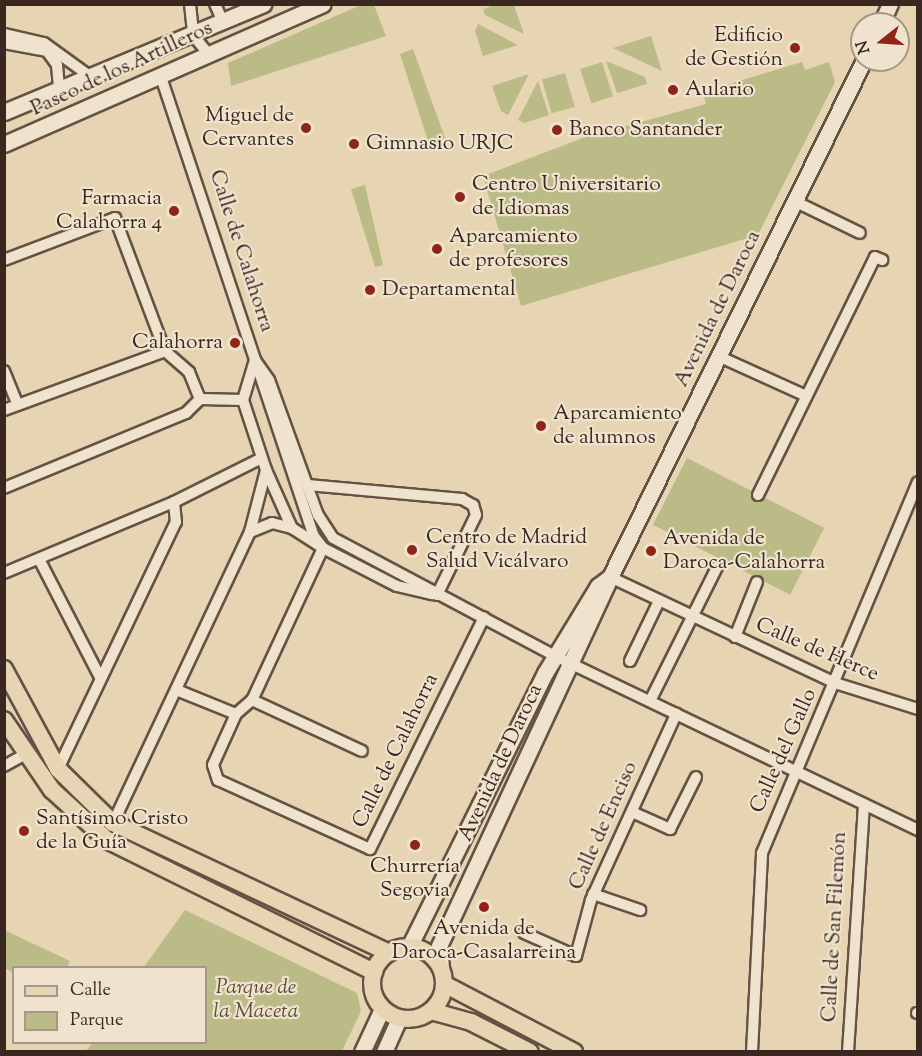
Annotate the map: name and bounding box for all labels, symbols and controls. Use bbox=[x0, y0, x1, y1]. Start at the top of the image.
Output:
north arrow bbox=[850, 12, 910, 72]
street label: Paseo de los Artilleros bbox=[27, 16, 217, 122]
place label: Edificio de Gestión bbox=[685, 23, 783, 73]
text: N bbox=[851, 37, 877, 56]
marker: Edificio de Gestión bbox=[788, 41, 802, 55]
place label: Aulario bbox=[685, 77, 754, 103]
marker: Aulario bbox=[666, 83, 680, 97]
place label: Miguel de Cervantes bbox=[202, 103, 294, 153]
place label: Banco Santander bbox=[569, 117, 722, 143]
marker: Miguel de Cervantes bbox=[299, 121, 313, 135]
marker: Banco Santander bbox=[550, 123, 564, 137]
place label: Gimnasio URJC bbox=[366, 131, 514, 157]
marker: Gimnasio URJC bbox=[347, 137, 361, 151]
street label: Calle de Calahorra bbox=[203, 167, 279, 335]
place label: Centro Universitario de Idiomas bbox=[472, 172, 661, 222]
place label: Farmacia Calahorra 4 bbox=[56, 186, 162, 236]
marker: Centro Universitario de Idiomas bbox=[453, 190, 467, 204]
marker: Farmacia Calahorra 4 bbox=[167, 204, 181, 218]
place label: Aparcamiento de profesores bbox=[449, 224, 578, 274]
street label: Avenida de Daroca bbox=[669, 227, 767, 391]
marker: Aparcamiento de profesores bbox=[430, 242, 444, 256]
place label: Departamental bbox=[382, 277, 516, 303]
marker: Departamental bbox=[363, 283, 377, 297]
place label: Calahorra bbox=[132, 330, 223, 356]
marker: Calahorra bbox=[228, 336, 242, 350]
place label: Aparcamiento de alumnos bbox=[553, 401, 682, 451]
marker: Aparcamiento de alumnos bbox=[534, 419, 548, 433]
place label: Centro de Madrid Salud Vicálvaro bbox=[426, 525, 587, 575]
place label: Avenida de Daroca-Calahorra bbox=[663, 526, 825, 576]
marker: Centro de Madrid Salud Vicálvaro bbox=[403, 541, 421, 559]
marker: Avenida de Daroca-Calahorra bbox=[644, 544, 658, 558]
street label: Calle de Herce bbox=[752, 613, 882, 687]
street label: Calle de Calahorra bbox=[348, 670, 444, 832]
street label: Avenida de Daroca bbox=[453, 680, 549, 846]
street label: Calle del Gallo bbox=[745, 685, 823, 817]
street label: Calle de Enciso bbox=[564, 758, 644, 894]
place label: Santísimo Cristo de la Guía bbox=[36, 806, 188, 856]
marker: Santísimo Cristo de la Guía bbox=[17, 824, 31, 838]
street label: Calle de San Filemón bbox=[817, 831, 853, 1023]
marker: Churrería Segovia bbox=[408, 838, 422, 852]
place label: Churrería Segovia bbox=[370, 854, 460, 904]
marker: Avenida de Daroca-Casalarreina bbox=[477, 900, 491, 914]
place label: Avenida de Daroca-Casalarreina bbox=[392, 916, 576, 966]
legend bbox=[12, 966, 207, 1044]
park label: Parque de la Maceta bbox=[214, 975, 298, 1025]
text: Calle bbox=[70, 978, 111, 1004]
text: Parque bbox=[70, 1008, 123, 1034]

